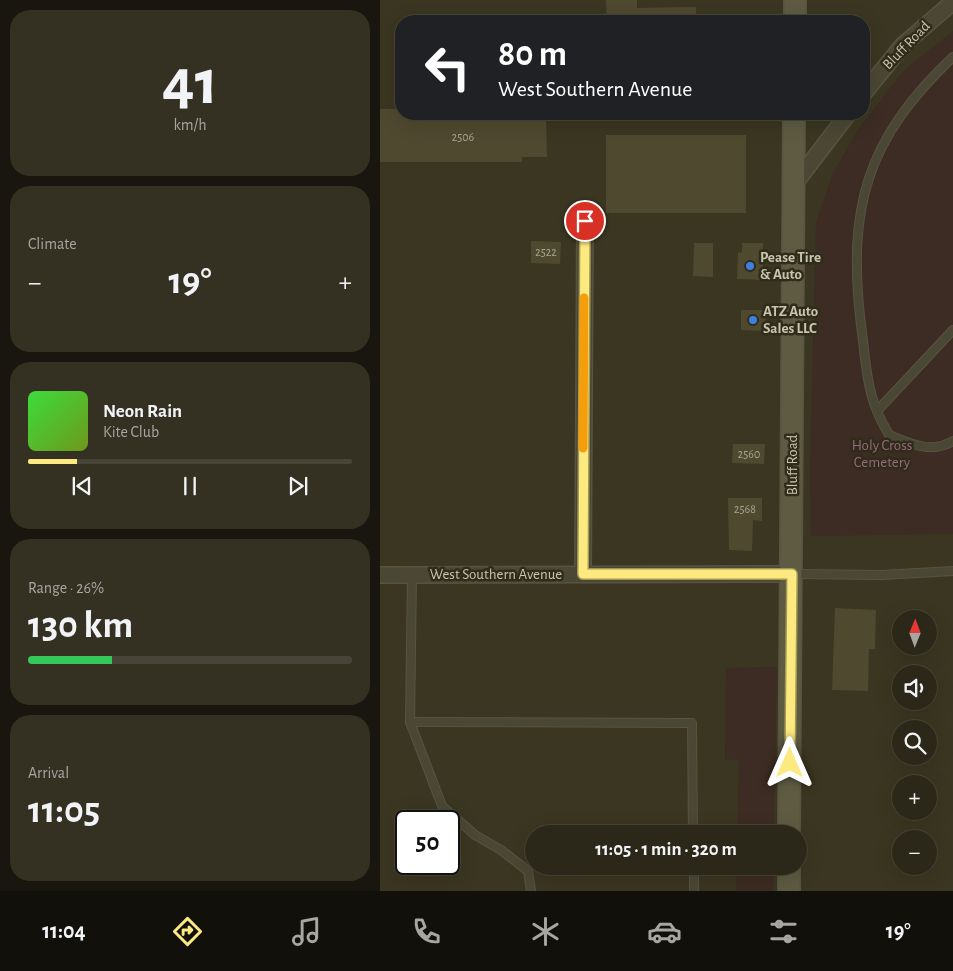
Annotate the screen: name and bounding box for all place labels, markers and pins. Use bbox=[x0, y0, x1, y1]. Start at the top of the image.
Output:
pin bbox=[564, 200, 606, 242]
place label: Pease Tire & Auto bbox=[760, 250, 821, 282]
marker: Pease Tire & Auto bbox=[744, 260, 756, 272]
place label: ATZ Auto Sales LLC bbox=[763, 304, 818, 336]
marker: ATZ Auto Sales LLC bbox=[747, 314, 759, 326]

